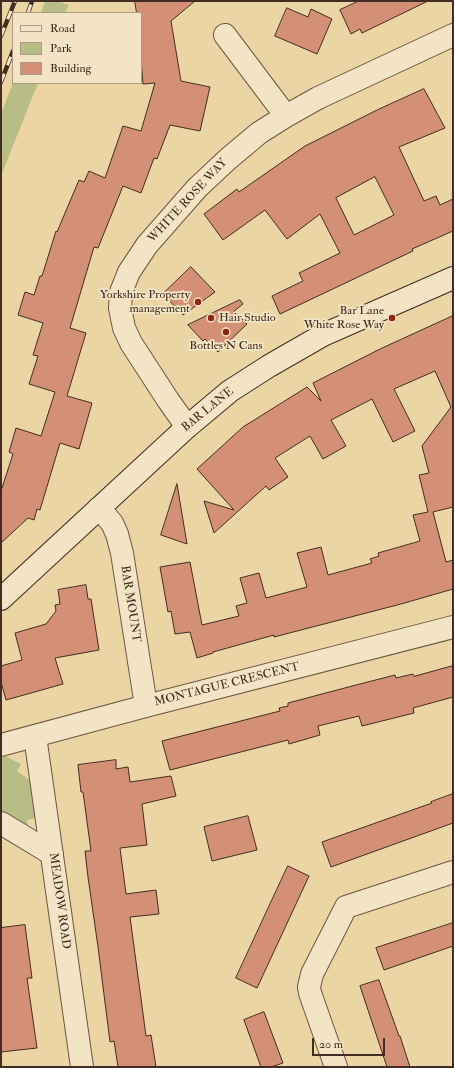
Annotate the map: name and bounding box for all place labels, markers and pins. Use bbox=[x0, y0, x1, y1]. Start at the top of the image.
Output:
place label: Yorkshire Property management bbox=[100, 288, 190, 316]
marker: Yorkshire Property management bbox=[193, 297, 203, 307]
place label: Bar Lane White Rose Way bbox=[304, 304, 384, 332]
place label: Hair Studio bbox=[219, 311, 276, 325]
marker: Hair Studio bbox=[206, 313, 216, 323]
marker: Bar Lane White Rose Way bbox=[387, 313, 397, 323]
marker: Bottles N Cans bbox=[221, 327, 231, 337]
place label: Bottles N Cans bbox=[189, 339, 263, 353]

